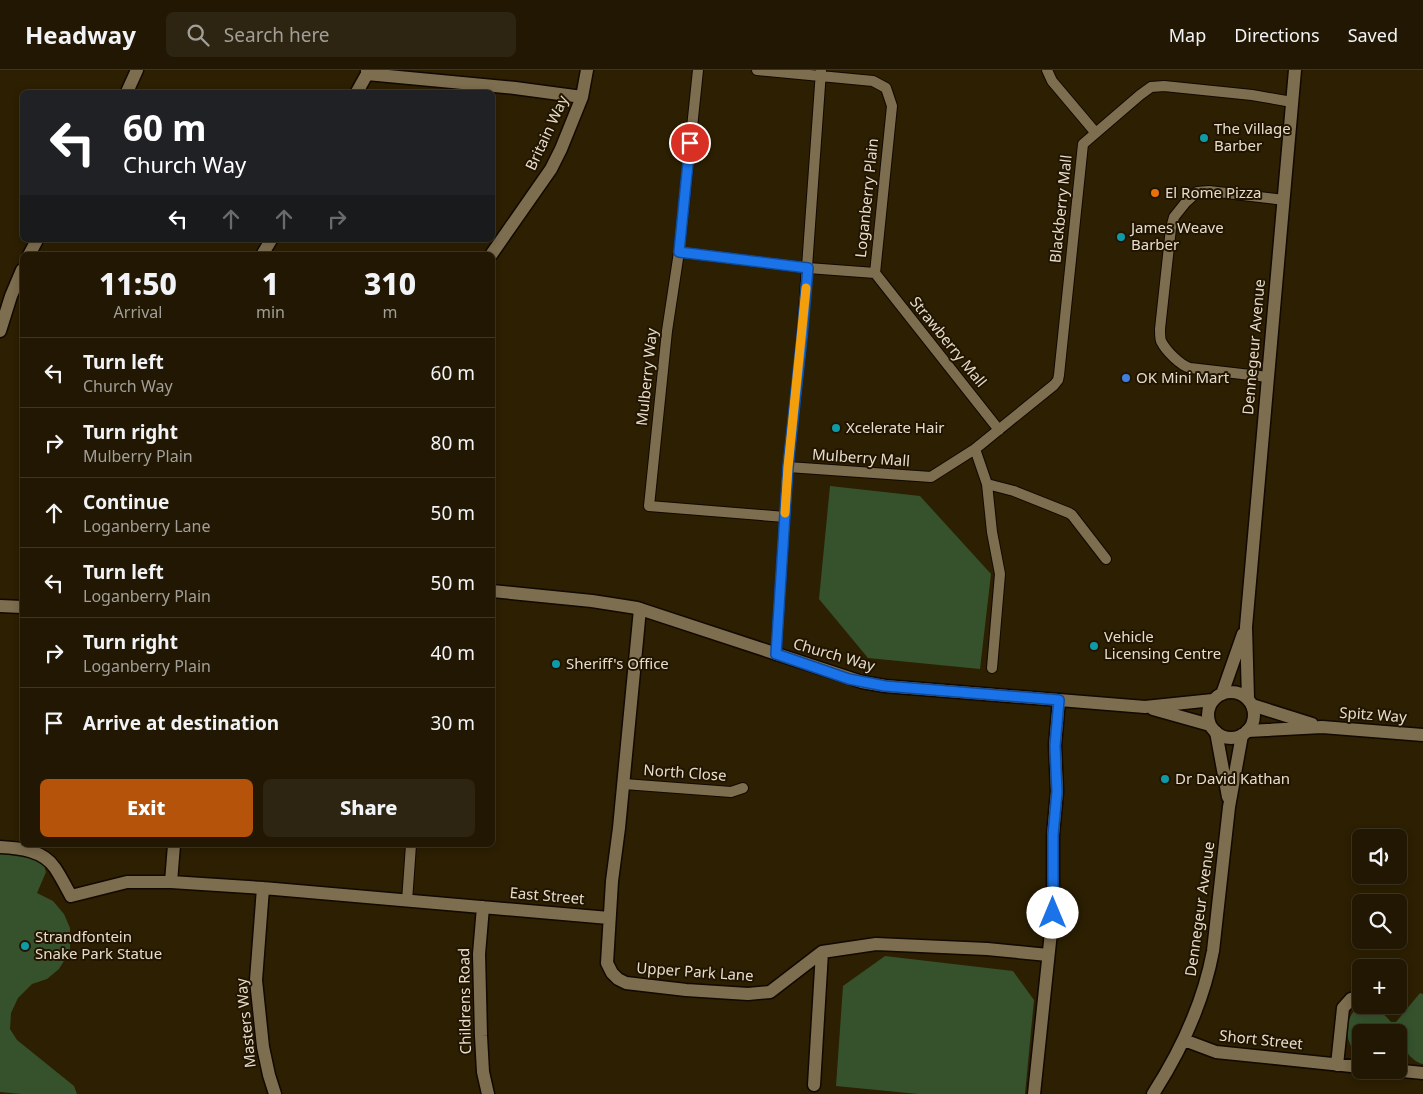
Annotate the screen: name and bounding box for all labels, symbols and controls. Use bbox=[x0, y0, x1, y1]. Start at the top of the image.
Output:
search box bbox=[166, 12, 516, 57]
text: Headway bbox=[25, 18, 136, 51]
icon: search bbox=[184, 21, 212, 49]
text: Search here bbox=[224, 22, 330, 48]
text: Map bbox=[1169, 23, 1206, 47]
text: Directions bbox=[1234, 23, 1320, 47]
text: Saved bbox=[1348, 23, 1398, 47]
street label: Britain Way bbox=[520, 92, 572, 173]
text: 60 m bbox=[123, 104, 206, 151]
icon: left bbox=[40, 110, 105, 175]
place label: The Village Barber bbox=[1214, 118, 1291, 155]
pin bbox=[669, 122, 711, 164]
icon: arrive bbox=[676, 129, 704, 157]
marker: The Village Barber bbox=[1198, 132, 1210, 144]
street label: Loganberry Plain bbox=[850, 137, 882, 259]
text: Church Way bbox=[123, 149, 246, 179]
street label: Blackberry Mall bbox=[1044, 154, 1076, 264]
place label: El Rome Pizza bbox=[1165, 182, 1261, 202]
marker: El Rome Pizza bbox=[1149, 187, 1161, 199]
icon: left bbox=[164, 205, 192, 233]
icon: ahead bbox=[217, 205, 245, 233]
icon: ahead bbox=[270, 205, 298, 233]
icon: right bbox=[323, 205, 351, 233]
place label: James Weave Barber bbox=[1129, 217, 1224, 254]
marker: James Weave Barber bbox=[1115, 231, 1127, 243]
text: 11:50 bbox=[99, 263, 177, 304]
text: 1 bbox=[262, 263, 279, 304]
text: 310 bbox=[364, 263, 416, 304]
street label: Dennegeur Avenue bbox=[1237, 278, 1269, 416]
street label: Strawberry Mall bbox=[906, 292, 992, 391]
text: Arrival bbox=[114, 301, 162, 323]
text: min bbox=[256, 301, 285, 323]
text: m bbox=[382, 301, 397, 323]
street label: Mulberry Way bbox=[631, 327, 661, 427]
text: Turn left bbox=[83, 349, 164, 375]
icon: left bbox=[40, 359, 68, 387]
text: 60 m bbox=[431, 360, 475, 386]
place label: OK Mini Mart bbox=[1136, 367, 1230, 387]
marker: OK Mini Mart bbox=[1120, 372, 1132, 384]
text: Church Way bbox=[83, 375, 173, 397]
place label: Xcelerate Hair bbox=[846, 417, 944, 437]
text: Turn right bbox=[83, 419, 178, 445]
marker: Xcelerate Hair bbox=[830, 422, 842, 434]
icon: right bbox=[40, 429, 68, 457]
text: 80 m bbox=[431, 430, 475, 456]
street label: Mulberry Mall bbox=[811, 444, 911, 470]
text: Mulberry Plain bbox=[83, 445, 193, 467]
text: Continue bbox=[83, 489, 169, 515]
icon: ahead bbox=[40, 499, 68, 527]
text: 50 m bbox=[431, 500, 475, 526]
text: Loganberry Lane bbox=[83, 515, 210, 537]
text: Turn left bbox=[83, 559, 164, 585]
icon: left bbox=[40, 569, 68, 597]
text: 50 m bbox=[431, 570, 475, 596]
text: Loganberry Plain bbox=[83, 585, 211, 607]
place label: Vehicle Licensing Centre bbox=[1104, 626, 1221, 663]
text: Turn right bbox=[83, 629, 178, 655]
street label: Church Way bbox=[791, 633, 878, 675]
icon: right bbox=[40, 639, 68, 667]
text: 40 m bbox=[431, 640, 475, 666]
marker: Vehicle Licensing Centre bbox=[1088, 640, 1100, 652]
place label: Sheriff's Office bbox=[566, 653, 669, 673]
text: Loganberry Plain bbox=[83, 655, 211, 677]
marker: Sheriff's Office bbox=[550, 658, 562, 670]
street label: Spitz Way bbox=[1339, 702, 1408, 726]
icon: arrive bbox=[40, 709, 68, 737]
text: Arrive at destination bbox=[83, 710, 279, 736]
text: 30 m bbox=[431, 710, 475, 736]
street label: North Close bbox=[643, 759, 727, 785]
place label: Dr David Kathan bbox=[1175, 768, 1290, 788]
marker: Dr David Kathan bbox=[1159, 773, 1171, 785]
button: Exit bbox=[40, 779, 253, 837]
button: Share bbox=[263, 779, 475, 837]
map controls bbox=[1352, 829, 1407, 1079]
button: sound bbox=[1352, 829, 1407, 884]
street label: Dennegeur Avenue bbox=[1180, 840, 1218, 978]
street label: East Street bbox=[509, 882, 586, 908]
position arrow bbox=[1026, 886, 1078, 938]
button: search bbox=[1352, 894, 1407, 949]
place label: Strandfontein Snake Park Statue bbox=[35, 926, 162, 963]
marker: Strandfontein Snake Park Statue bbox=[19, 940, 31, 952]
street label: Childrens Road bbox=[453, 948, 475, 1054]
street label: Upper Park Lane bbox=[636, 957, 754, 985]
button: + bbox=[1352, 959, 1407, 1014]
street label: Masters Way bbox=[230, 977, 260, 1069]
button: − bbox=[1352, 1024, 1407, 1079]
street label: Short Street bbox=[1218, 1025, 1304, 1053]

